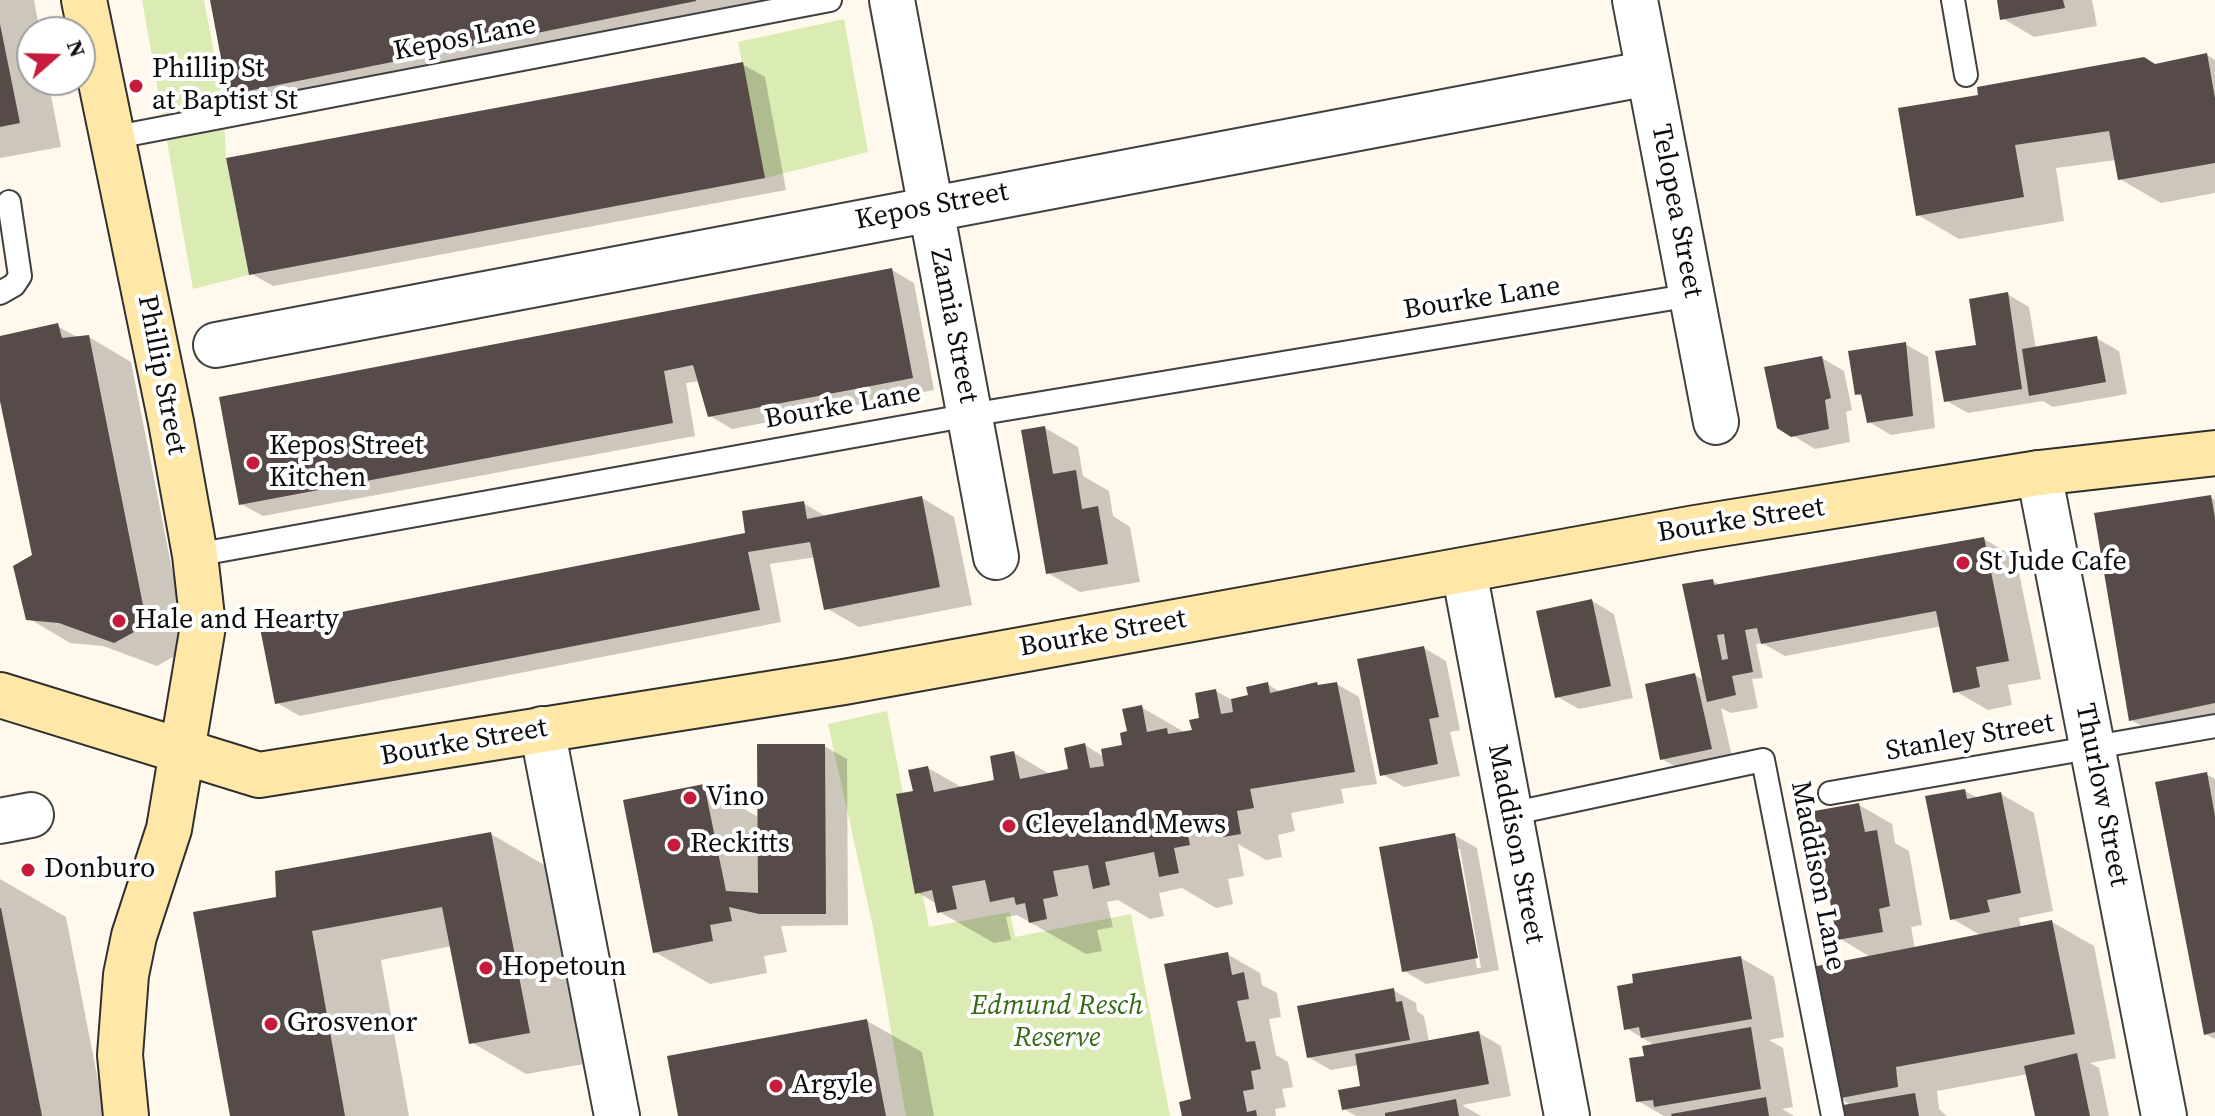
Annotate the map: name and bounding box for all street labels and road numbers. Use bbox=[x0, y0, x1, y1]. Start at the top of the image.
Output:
street label: Kepos Lane bbox=[391, 9, 539, 69]
street label: Telopea Street bbox=[1643, 121, 1709, 301]
street label: Kepos Street bbox=[853, 176, 1011, 238]
street label: Zamia Street bbox=[922, 246, 984, 406]
street label: Bourke Lane bbox=[1401, 270, 1563, 328]
street label: Phillip Street bbox=[129, 292, 193, 458]
street label: Bourke Lane bbox=[762, 377, 924, 437]
street label: Bourke Street bbox=[1655, 491, 1827, 551]
street label: Bourke Street bbox=[1017, 603, 1189, 665]
street label: Thurlow Street bbox=[2067, 701, 2135, 889]
street label: Stanley Street bbox=[1883, 707, 2057, 769]
street label: Bourke Street bbox=[378, 712, 550, 774]
street label: Maddison Street bbox=[1479, 741, 1551, 947]
street label: Maddison Lane bbox=[1782, 779, 1852, 973]

